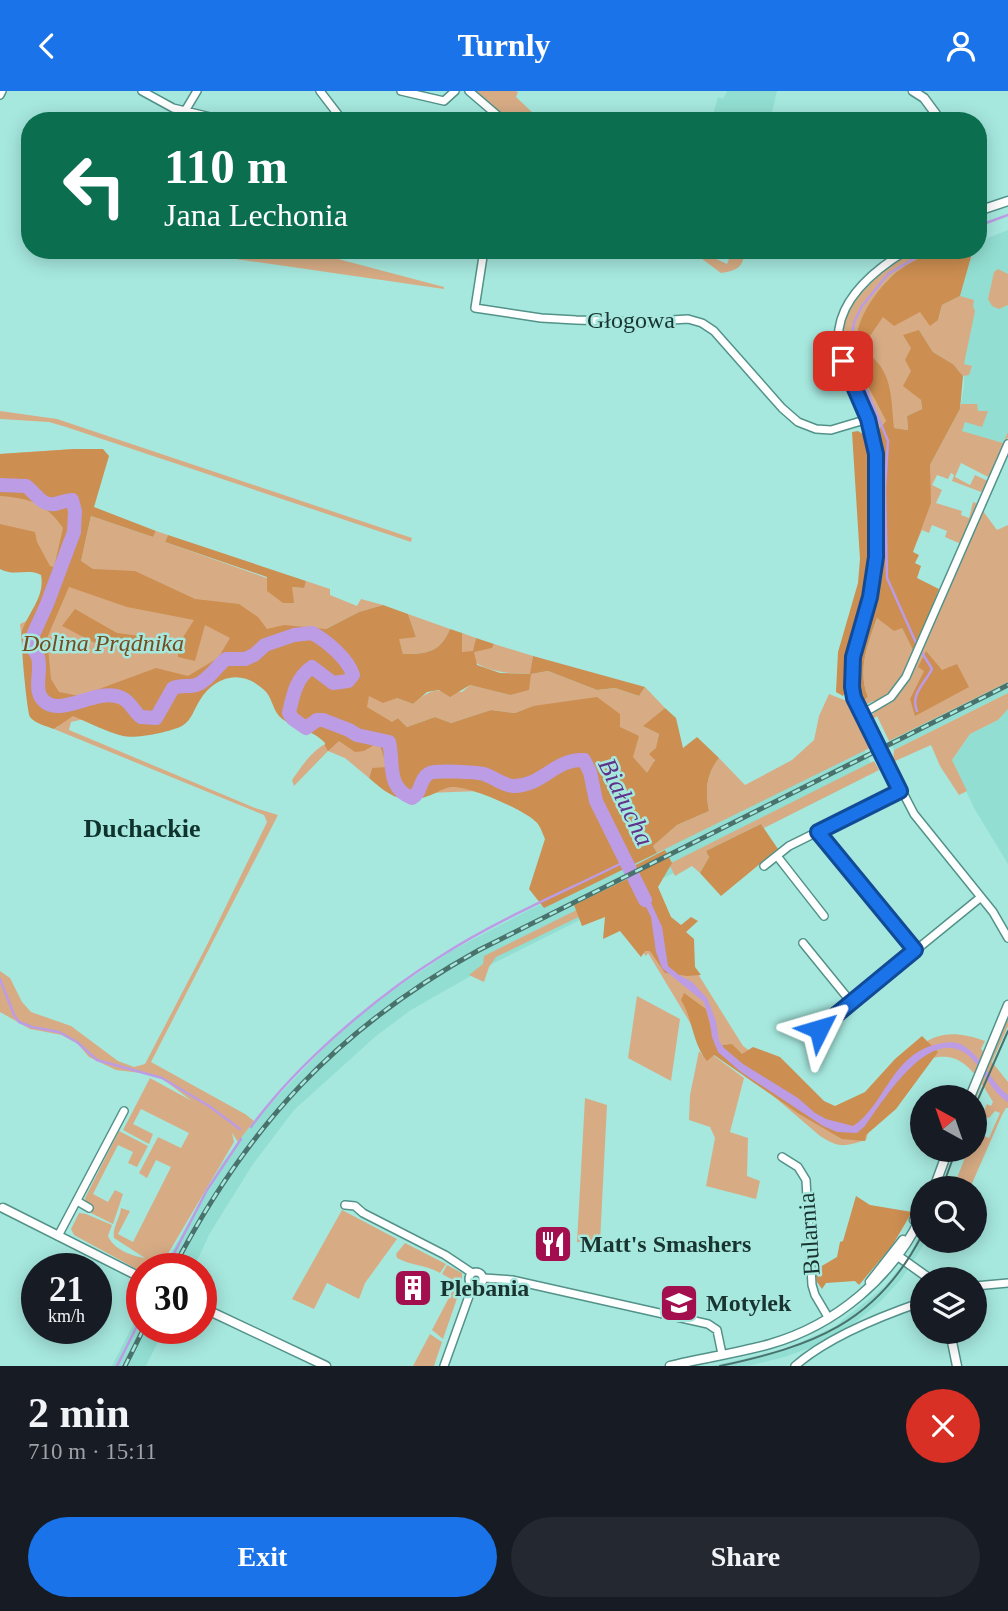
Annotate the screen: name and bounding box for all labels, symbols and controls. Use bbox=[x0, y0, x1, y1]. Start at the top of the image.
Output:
icon: back bbox=[28, 27, 66, 65]
text: Turnly bbox=[457, 27, 551, 63]
icon: person bbox=[942, 27, 980, 65]
text: 110 m bbox=[164, 139, 288, 194]
icon: left bbox=[49, 140, 140, 231]
text: Jana Lechonia bbox=[164, 197, 348, 233]
street label: Głogowa bbox=[587, 307, 675, 333]
pin bbox=[813, 331, 873, 391]
icon: arrive bbox=[824, 342, 862, 380]
park label: Dolina Prądnika bbox=[21, 630, 184, 656]
water label: Białucha bbox=[592, 753, 660, 851]
district label: Duchackie bbox=[84, 814, 201, 843]
position arrow bbox=[782, 992, 856, 1066]
north arrow bbox=[910, 1085, 987, 1162]
map controls bbox=[910, 1085, 987, 1344]
button: search bbox=[910, 1176, 987, 1253]
street label: Bularnia bbox=[793, 1192, 825, 1276]
restaurant icon: Matt's Smashers bbox=[532, 1223, 574, 1265]
place label: Matt's Smashers bbox=[580, 1231, 751, 1257]
speed limit sign: 30 bbox=[126, 1253, 217, 1344]
building icon: Plebania bbox=[392, 1267, 434, 1309]
button: layers bbox=[910, 1267, 987, 1344]
text: 21 bbox=[49, 1270, 84, 1309]
place label: Plebania bbox=[440, 1275, 529, 1301]
school or university icon: Motylek bbox=[658, 1282, 700, 1324]
place label: Motylek bbox=[706, 1290, 792, 1316]
text: km/h bbox=[48, 1306, 85, 1326]
button: close bbox=[906, 1389, 980, 1463]
text: 2 min bbox=[28, 1390, 130, 1436]
text: 710 m · 15:11 bbox=[28, 1439, 157, 1464]
button: Exit bbox=[28, 1517, 497, 1597]
button: Share bbox=[511, 1517, 980, 1597]

